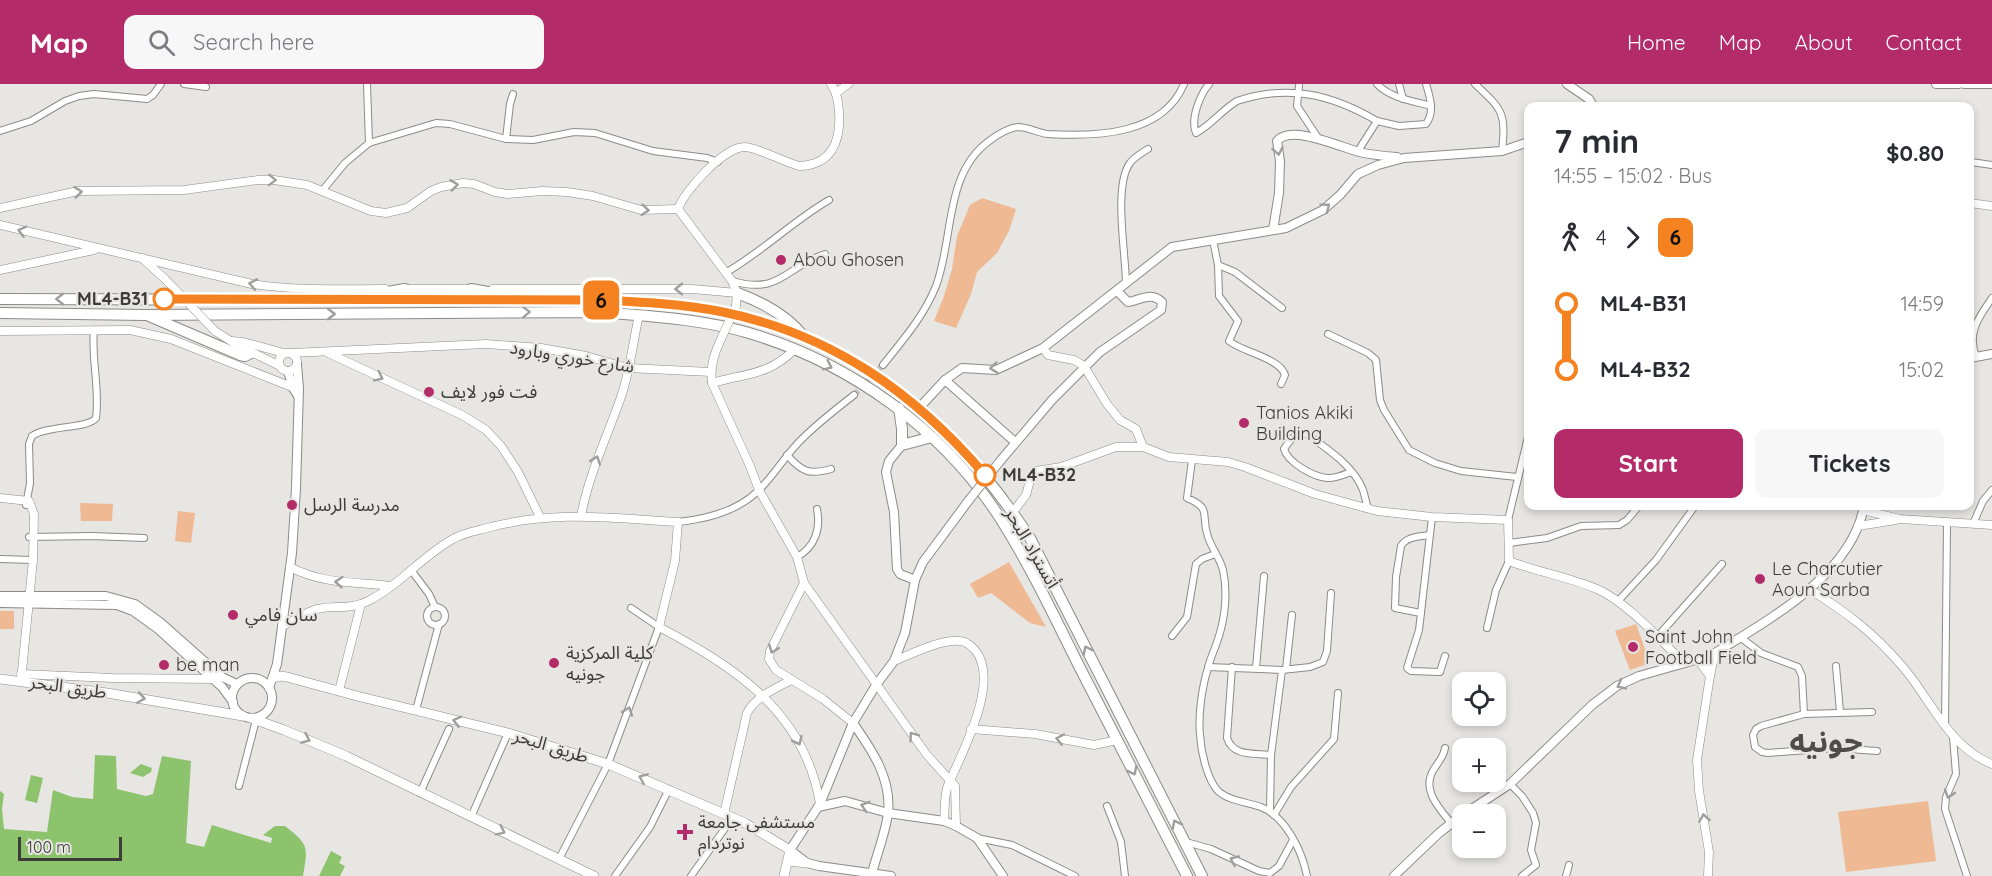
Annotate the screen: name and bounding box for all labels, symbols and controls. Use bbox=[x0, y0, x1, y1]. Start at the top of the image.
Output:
search box bbox=[124, 15, 544, 69]
text: Map bbox=[30, 25, 88, 60]
icon: search bbox=[145, 26, 178, 59]
text: Search here bbox=[193, 28, 315, 56]
text: Home bbox=[1627, 29, 1686, 55]
text: Map bbox=[1719, 29, 1762, 55]
text: About bbox=[1795, 29, 1853, 55]
text: Contact bbox=[1886, 29, 1962, 55]
text: 7 min bbox=[1554, 120, 1639, 161]
text: $0.80 bbox=[1886, 139, 1944, 167]
one-way arrow bbox=[1272, 147, 1284, 156]
text: 14:55 – 15:02 · Bus bbox=[1554, 163, 1712, 188]
one-way arrow bbox=[268, 174, 277, 187]
one-way arrow bbox=[449, 179, 459, 192]
one-way arrow bbox=[73, 186, 82, 199]
one-way arrow bbox=[640, 203, 649, 216]
one-way arrow bbox=[1319, 203, 1330, 214]
icon: walk bbox=[1554, 221, 1587, 254]
icon: forward bbox=[1616, 221, 1649, 254]
text: 6 bbox=[1670, 224, 1681, 250]
one-way arrow bbox=[17, 225, 27, 238]
text: 4 bbox=[1596, 225, 1607, 250]
place label: Abou Ghosen bbox=[793, 248, 904, 271]
marker: Abou Ghosen bbox=[774, 253, 788, 267]
one-way arrow bbox=[248, 278, 258, 291]
line badge: 6 bbox=[582, 280, 620, 320]
one-way arrow bbox=[674, 283, 683, 295]
place label: ML4-B31 bbox=[77, 287, 148, 310]
text: 6 bbox=[595, 287, 607, 313]
marker: ML4-B31 bbox=[153, 288, 175, 310]
text: ML4-B31 bbox=[1600, 289, 1687, 317]
text: 14:59 bbox=[1901, 291, 1944, 316]
one-way arrow bbox=[55, 293, 64, 305]
one-way arrow bbox=[521, 306, 530, 319]
one-way arrow bbox=[326, 308, 335, 320]
street label: شارع خوري وبارود bbox=[508, 335, 636, 381]
text: ML4-B32 bbox=[1600, 355, 1691, 383]
text: 15:02 bbox=[1899, 357, 1944, 382]
one-way arrow bbox=[822, 358, 833, 370]
one-way arrow bbox=[989, 361, 999, 374]
one-way arrow bbox=[373, 370, 384, 382]
place label: فت فور لايف bbox=[441, 380, 537, 403]
marker: فت فور لايف bbox=[422, 385, 436, 399]
place label: Tanios Akiki Building bbox=[1256, 401, 1353, 445]
marker: Tanios Akiki Building bbox=[1237, 416, 1251, 430]
button: Start bbox=[1554, 429, 1743, 498]
button: Tickets bbox=[1755, 429, 1944, 498]
one-way arrow bbox=[588, 455, 601, 466]
place label: ML4-B32 bbox=[1002, 463, 1076, 486]
marker: ML4-B32 bbox=[974, 464, 996, 486]
place label: مدرسة الرسل bbox=[304, 493, 400, 516]
marker: مدرسة الرسل bbox=[285, 498, 299, 512]
street label: أتستراد البحر bbox=[1000, 502, 1065, 592]
place label: Le Charcutier Aoun Sarba bbox=[1772, 557, 1883, 601]
marker: Le Charcutier Aoun Sarba bbox=[1753, 572, 1767, 586]
one-way arrow bbox=[335, 575, 344, 588]
place label: سان فامي bbox=[245, 603, 318, 628]
marker: سان فامي bbox=[226, 608, 240, 622]
place label: Saint John Football Field bbox=[1645, 625, 1757, 669]
marker: Saint John Football Field bbox=[1626, 640, 1640, 654]
place label: كلية المركزية جونيه bbox=[566, 641, 654, 685]
one-way arrow bbox=[767, 643, 780, 653]
one-way arrow bbox=[1083, 646, 1094, 656]
place label: be man bbox=[176, 653, 240, 676]
marker: كلية المركزية جونيه bbox=[547, 656, 561, 670]
marker: be man bbox=[157, 658, 171, 672]
street label: طريق البحر bbox=[27, 670, 108, 703]
map controls bbox=[1452, 672, 1506, 858]
button: locate bbox=[1452, 672, 1506, 726]
one-way arrow bbox=[1616, 677, 1627, 689]
one-way arrow bbox=[136, 692, 145, 704]
one-way arrow bbox=[620, 706, 633, 717]
one-way arrow bbox=[453, 715, 463, 728]
district label: جونيه bbox=[1789, 722, 1863, 760]
street label: طريق البحر bbox=[510, 723, 591, 768]
one-way arrow bbox=[300, 732, 311, 744]
one-way arrow bbox=[909, 732, 920, 743]
one-way arrow bbox=[1055, 733, 1065, 746]
one-way arrow bbox=[790, 735, 802, 746]
button: + bbox=[1452, 738, 1506, 792]
one-way arrow bbox=[1125, 765, 1137, 776]
one-way arrow bbox=[639, 773, 650, 785]
one-way arrow bbox=[1943, 788, 1956, 799]
one-way arrow bbox=[860, 801, 871, 813]
button: − bbox=[1452, 804, 1506, 858]
place label: مستشفى جامعة نوتردام bbox=[698, 810, 815, 857]
one-way arrow bbox=[1698, 814, 1710, 823]
one-way arrow bbox=[1172, 819, 1183, 830]
marker: مستشفى جامعة نوتردام bbox=[676, 823, 694, 841]
one-way arrow bbox=[495, 824, 506, 836]
scale bar bbox=[18, 834, 122, 862]
text: 100 m bbox=[27, 837, 71, 857]
one-way arrow bbox=[1230, 855, 1241, 867]

